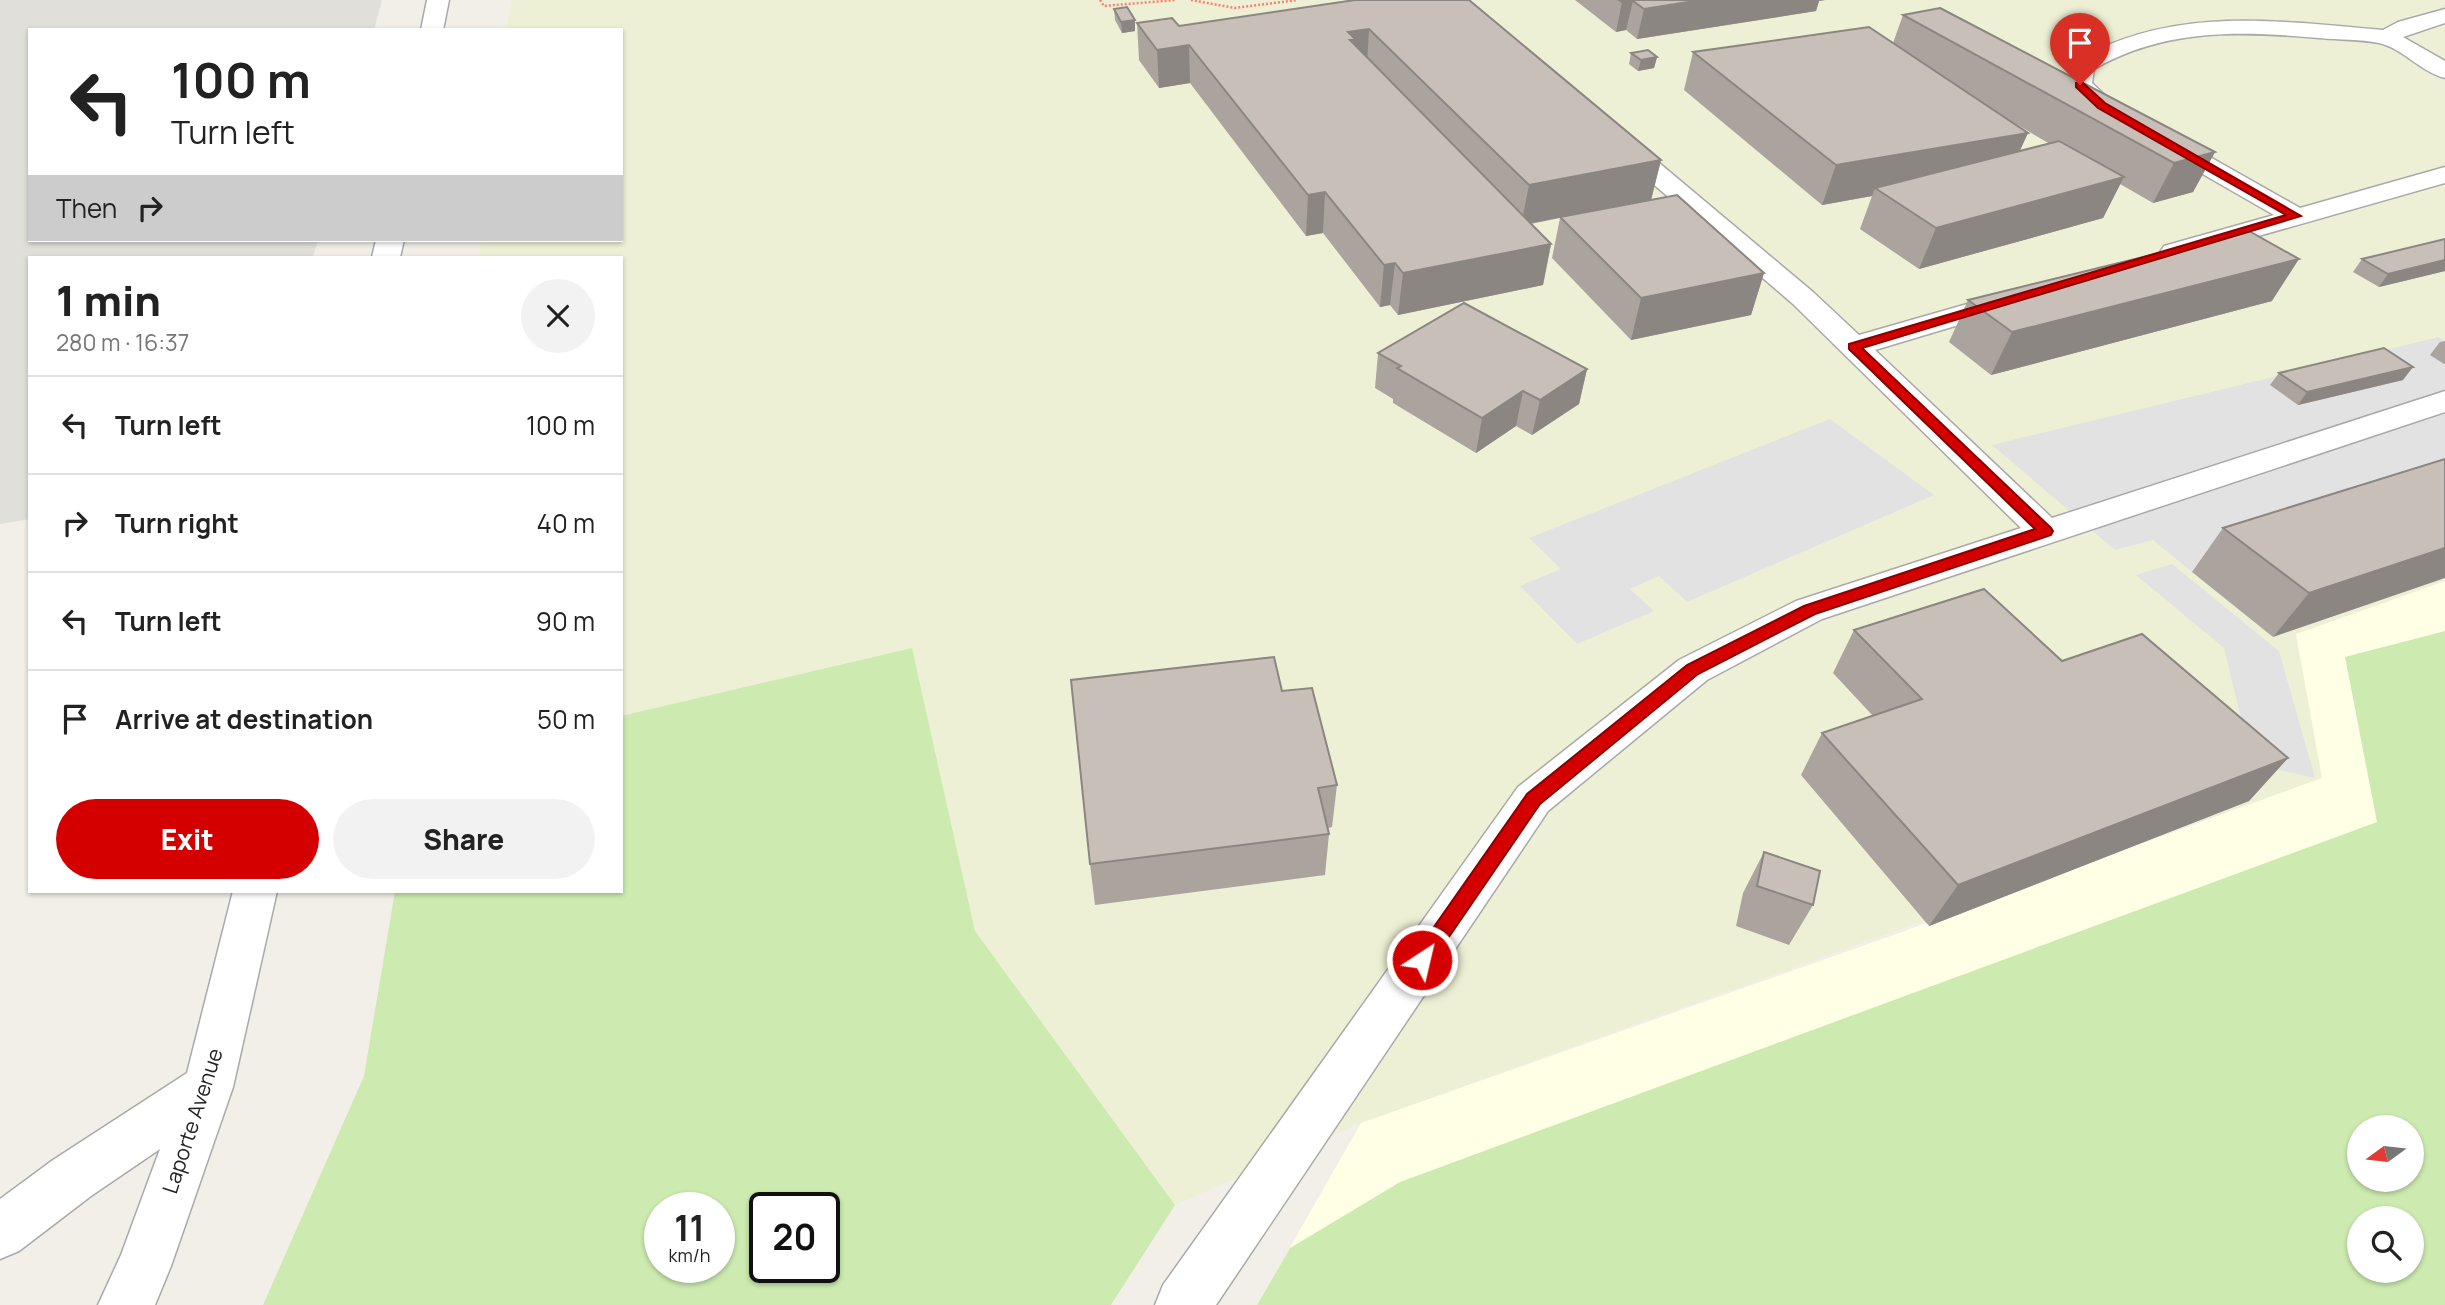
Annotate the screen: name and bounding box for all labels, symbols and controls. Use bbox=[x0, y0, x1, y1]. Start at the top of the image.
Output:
pin bbox=[2050, 13, 2110, 85]
icon: arrive bbox=[2061, 24, 2099, 62]
text: 100 m bbox=[171, 46, 311, 113]
icon: left bbox=[56, 56, 147, 147]
text: Turn left bbox=[171, 110, 295, 154]
icon: right bbox=[131, 189, 169, 227]
text: Then bbox=[56, 190, 117, 226]
text: 1 min bbox=[56, 271, 161, 329]
button: close bbox=[521, 279, 595, 353]
text: 280 m · 16:37 bbox=[56, 326, 189, 358]
icon: left bbox=[56, 406, 94, 444]
text: Turn left bbox=[115, 407, 222, 443]
text: 100 m bbox=[526, 407, 595, 443]
icon: right bbox=[56, 504, 94, 542]
text: Turn right bbox=[115, 505, 239, 541]
text: 40 m bbox=[537, 505, 595, 541]
icon: left bbox=[56, 602, 94, 640]
text: Turn left bbox=[115, 603, 222, 639]
text: 90 m bbox=[536, 603, 595, 639]
icon: arrive bbox=[56, 700, 94, 738]
text: Arrive at destination bbox=[115, 701, 373, 737]
text: 50 m bbox=[537, 701, 595, 737]
button: Exit bbox=[56, 799, 319, 879]
button: Share bbox=[333, 799, 595, 879]
position arrow bbox=[1385, 923, 1459, 997]
street label: Laporte Avenue bbox=[155, 1044, 229, 1197]
north arrow bbox=[2347, 1115, 2424, 1192]
map controls bbox=[2347, 1115, 2424, 1283]
speed limit sign: 20 bbox=[749, 1192, 840, 1283]
text: 11 bbox=[674, 1204, 705, 1252]
button: search bbox=[2347, 1206, 2424, 1283]
text: km/h bbox=[669, 1243, 710, 1267]

